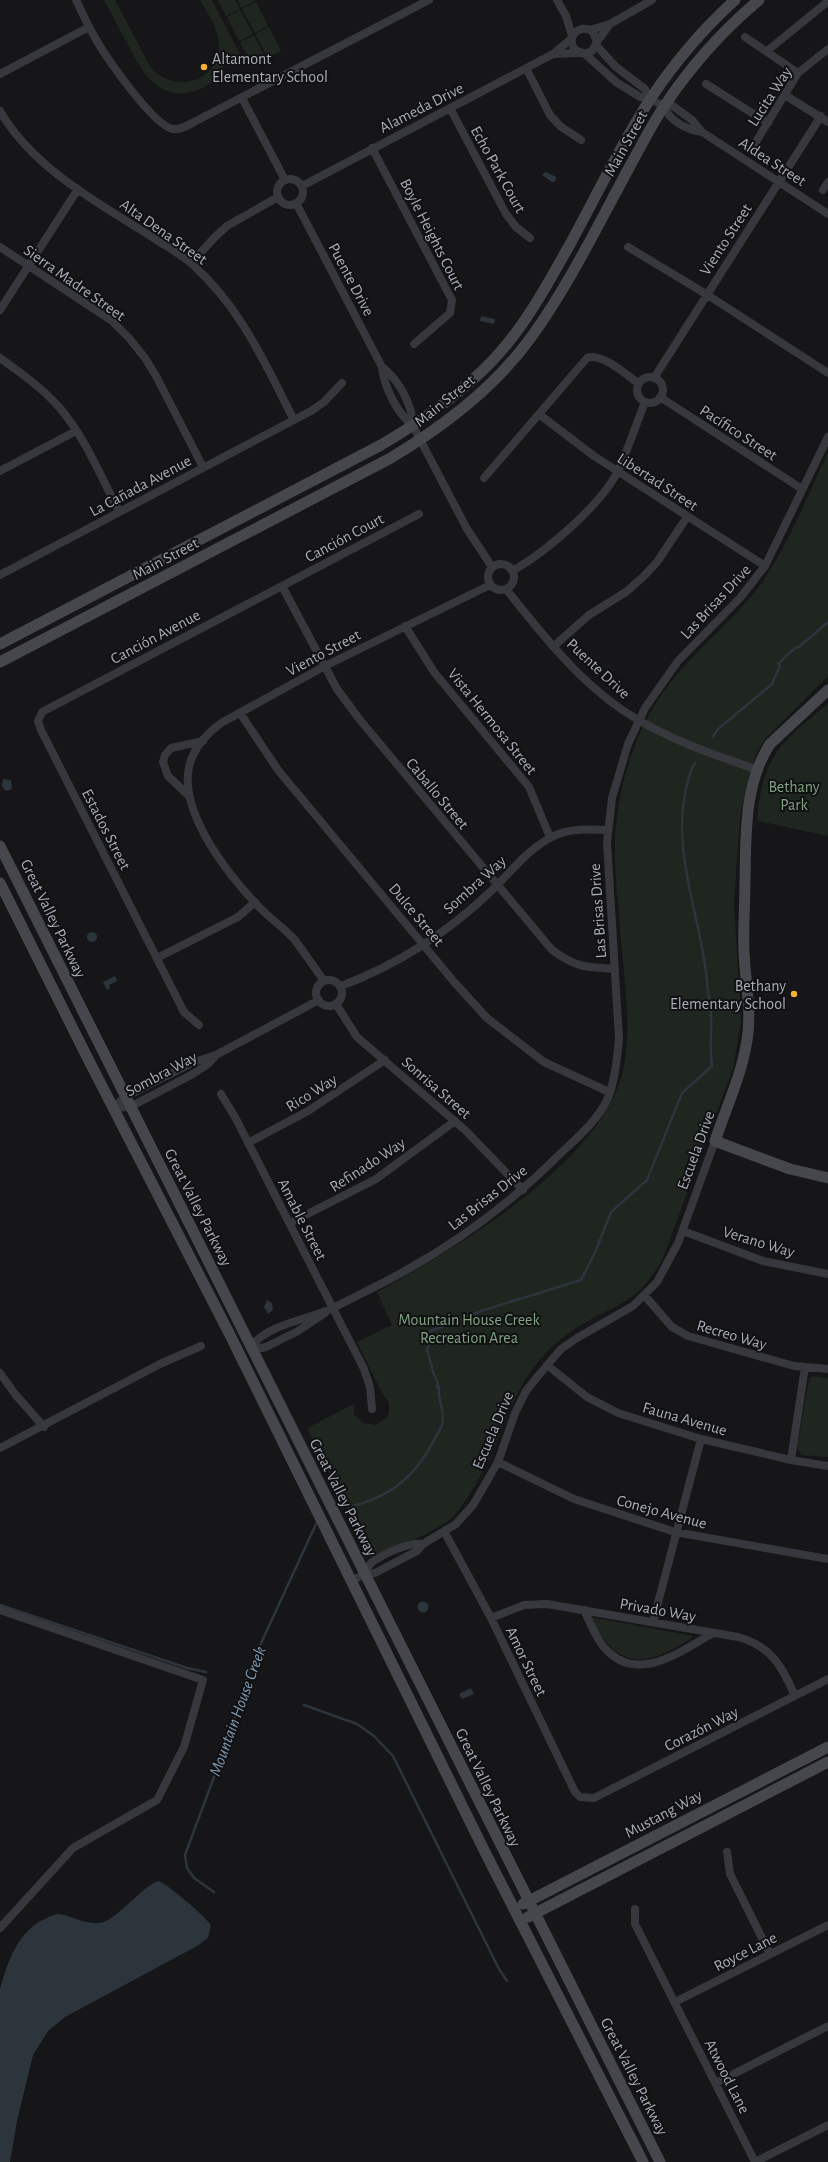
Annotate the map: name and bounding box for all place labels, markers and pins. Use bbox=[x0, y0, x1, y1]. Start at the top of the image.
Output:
place label: Altamont Elementary School bbox=[212, 51, 328, 86]
marker: Altamont Elementary School bbox=[199, 62, 209, 72]
place label: Bethany Elementary School bbox=[670, 978, 786, 1013]
marker: Bethany Elementary School bbox=[789, 989, 799, 999]

